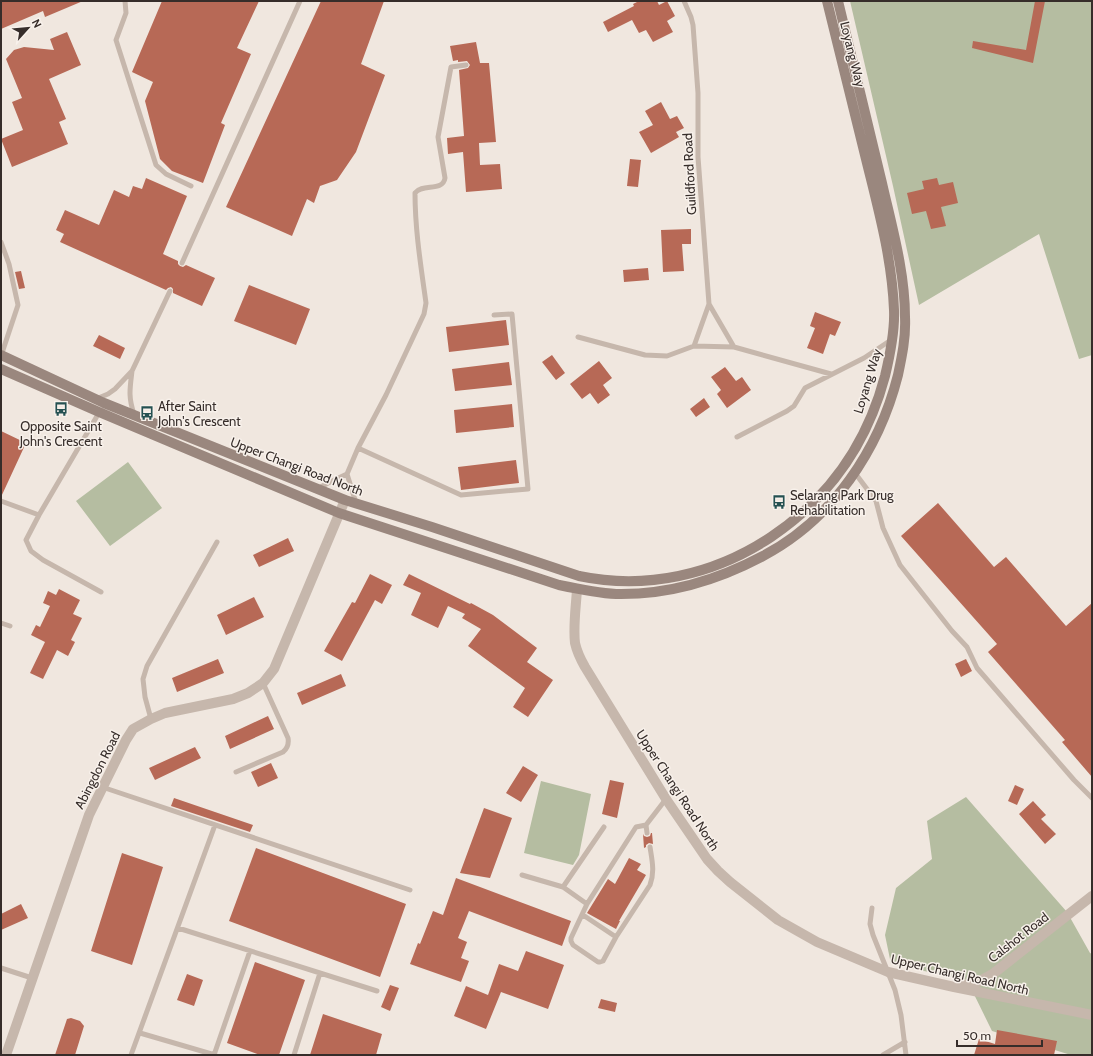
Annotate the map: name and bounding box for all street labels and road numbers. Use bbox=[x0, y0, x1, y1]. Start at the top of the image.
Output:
street label: Loyang Way bbox=[837, 20, 869, 89]
street label: Guildford Road bbox=[679, 133, 699, 215]
street label: Loyang Way bbox=[850, 346, 885, 415]
street label: Upper Changi Road North bbox=[228, 433, 366, 499]
street label: Upper Changi Road North bbox=[633, 726, 723, 854]
street label: Abingdon Road bbox=[71, 729, 123, 811]
street label: Calshot Road bbox=[985, 908, 1051, 966]
street label: Upper Changi Road North bbox=[889, 950, 1031, 998]

